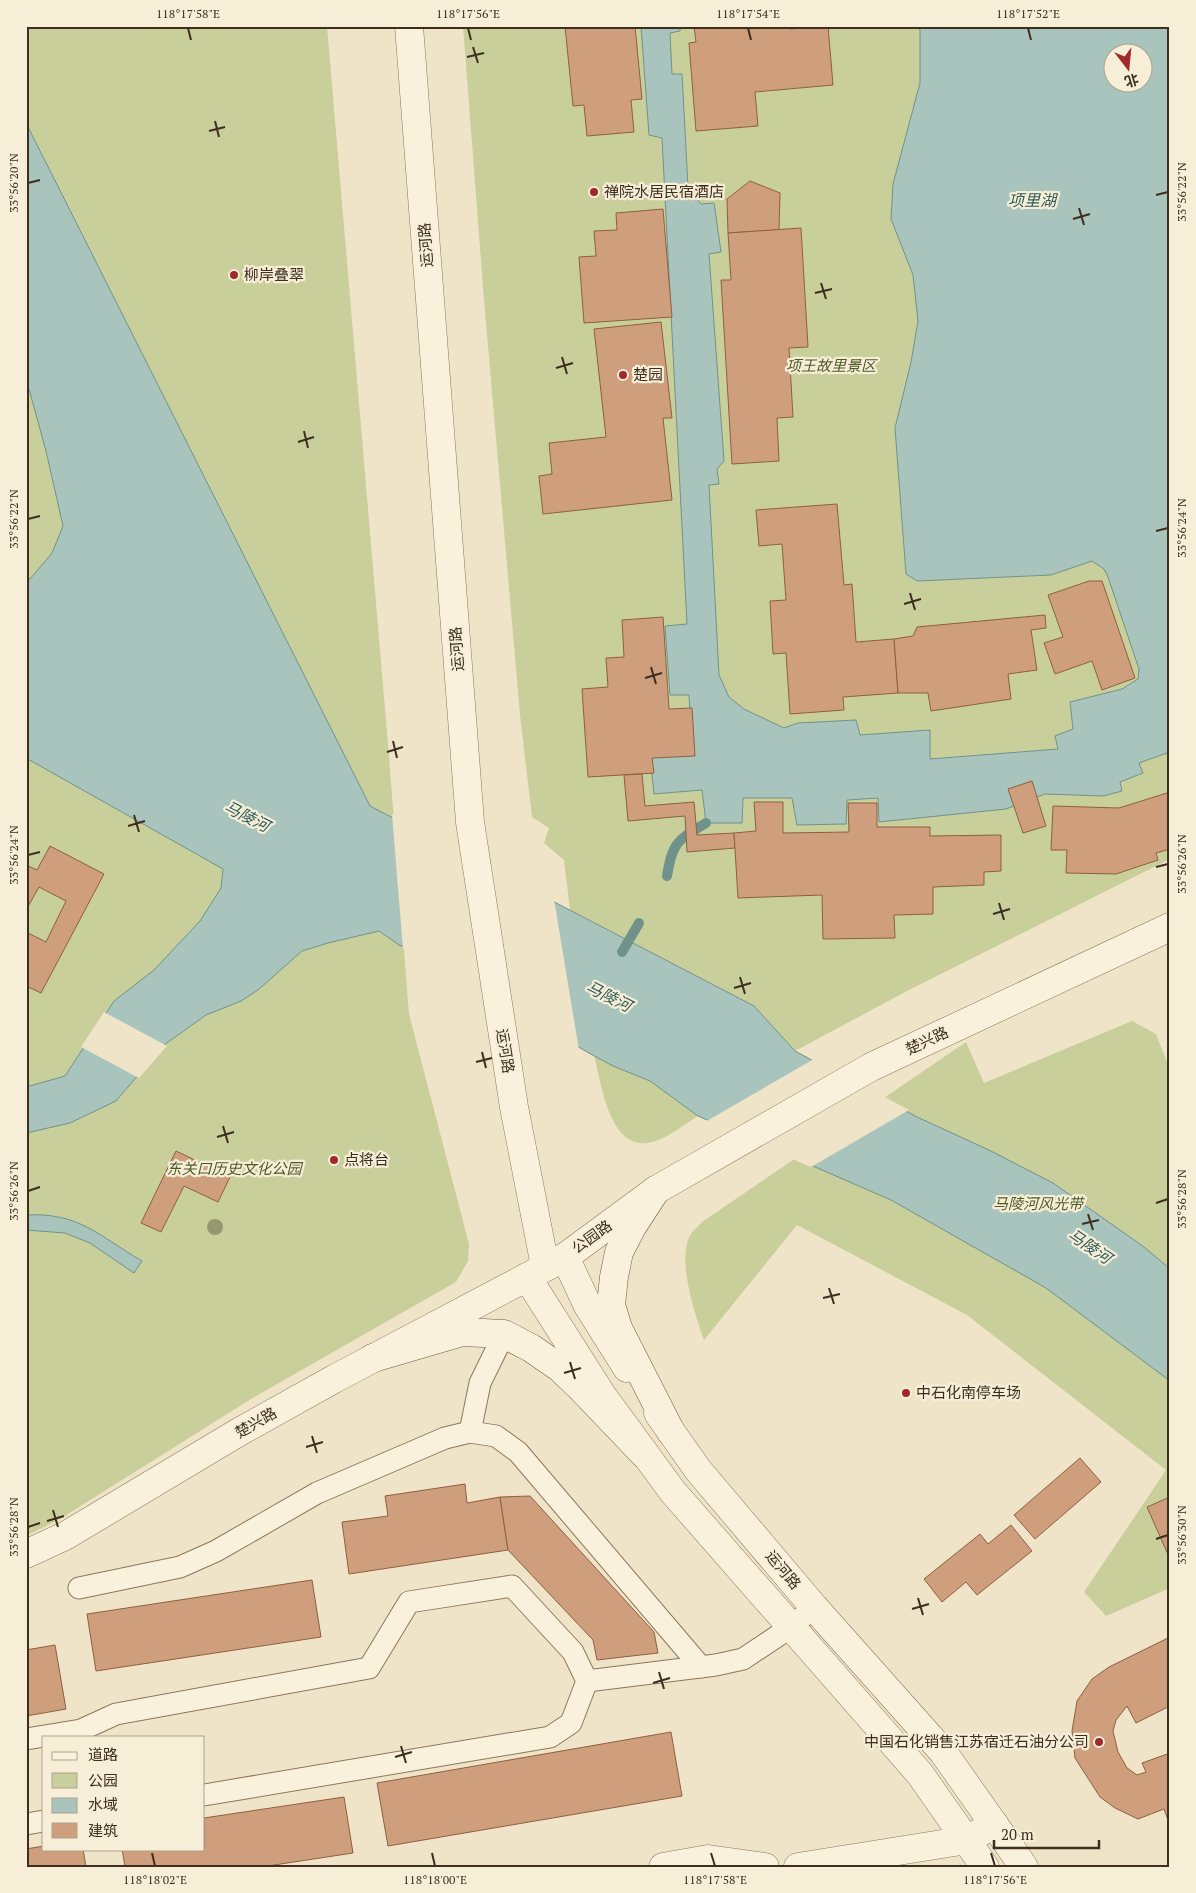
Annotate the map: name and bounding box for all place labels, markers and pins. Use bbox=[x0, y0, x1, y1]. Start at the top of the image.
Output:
place label: 禅院水居民宿酒店 bbox=[604, 181, 724, 201]
marker: 禅院水居民宿酒店 bbox=[588, 186, 600, 198]
place label: 柳岸叠翠 bbox=[244, 264, 304, 284]
marker: 柳岸叠翠 bbox=[228, 269, 240, 281]
place label: 楚园 bbox=[633, 364, 663, 384]
marker: 楚园 bbox=[617, 369, 629, 381]
place label: 点将台 bbox=[344, 1149, 389, 1169]
marker: 点将台 bbox=[328, 1154, 340, 1166]
place label: 中石化南停车场 bbox=[916, 1382, 1021, 1402]
marker: 中石化南停车场 bbox=[900, 1387, 912, 1399]
place label: 中国石化销售江苏宿迁石油分公司 bbox=[864, 1731, 1089, 1751]
marker: 中国石化销售江苏宿迁石油分公司 bbox=[1093, 1736, 1105, 1748]

